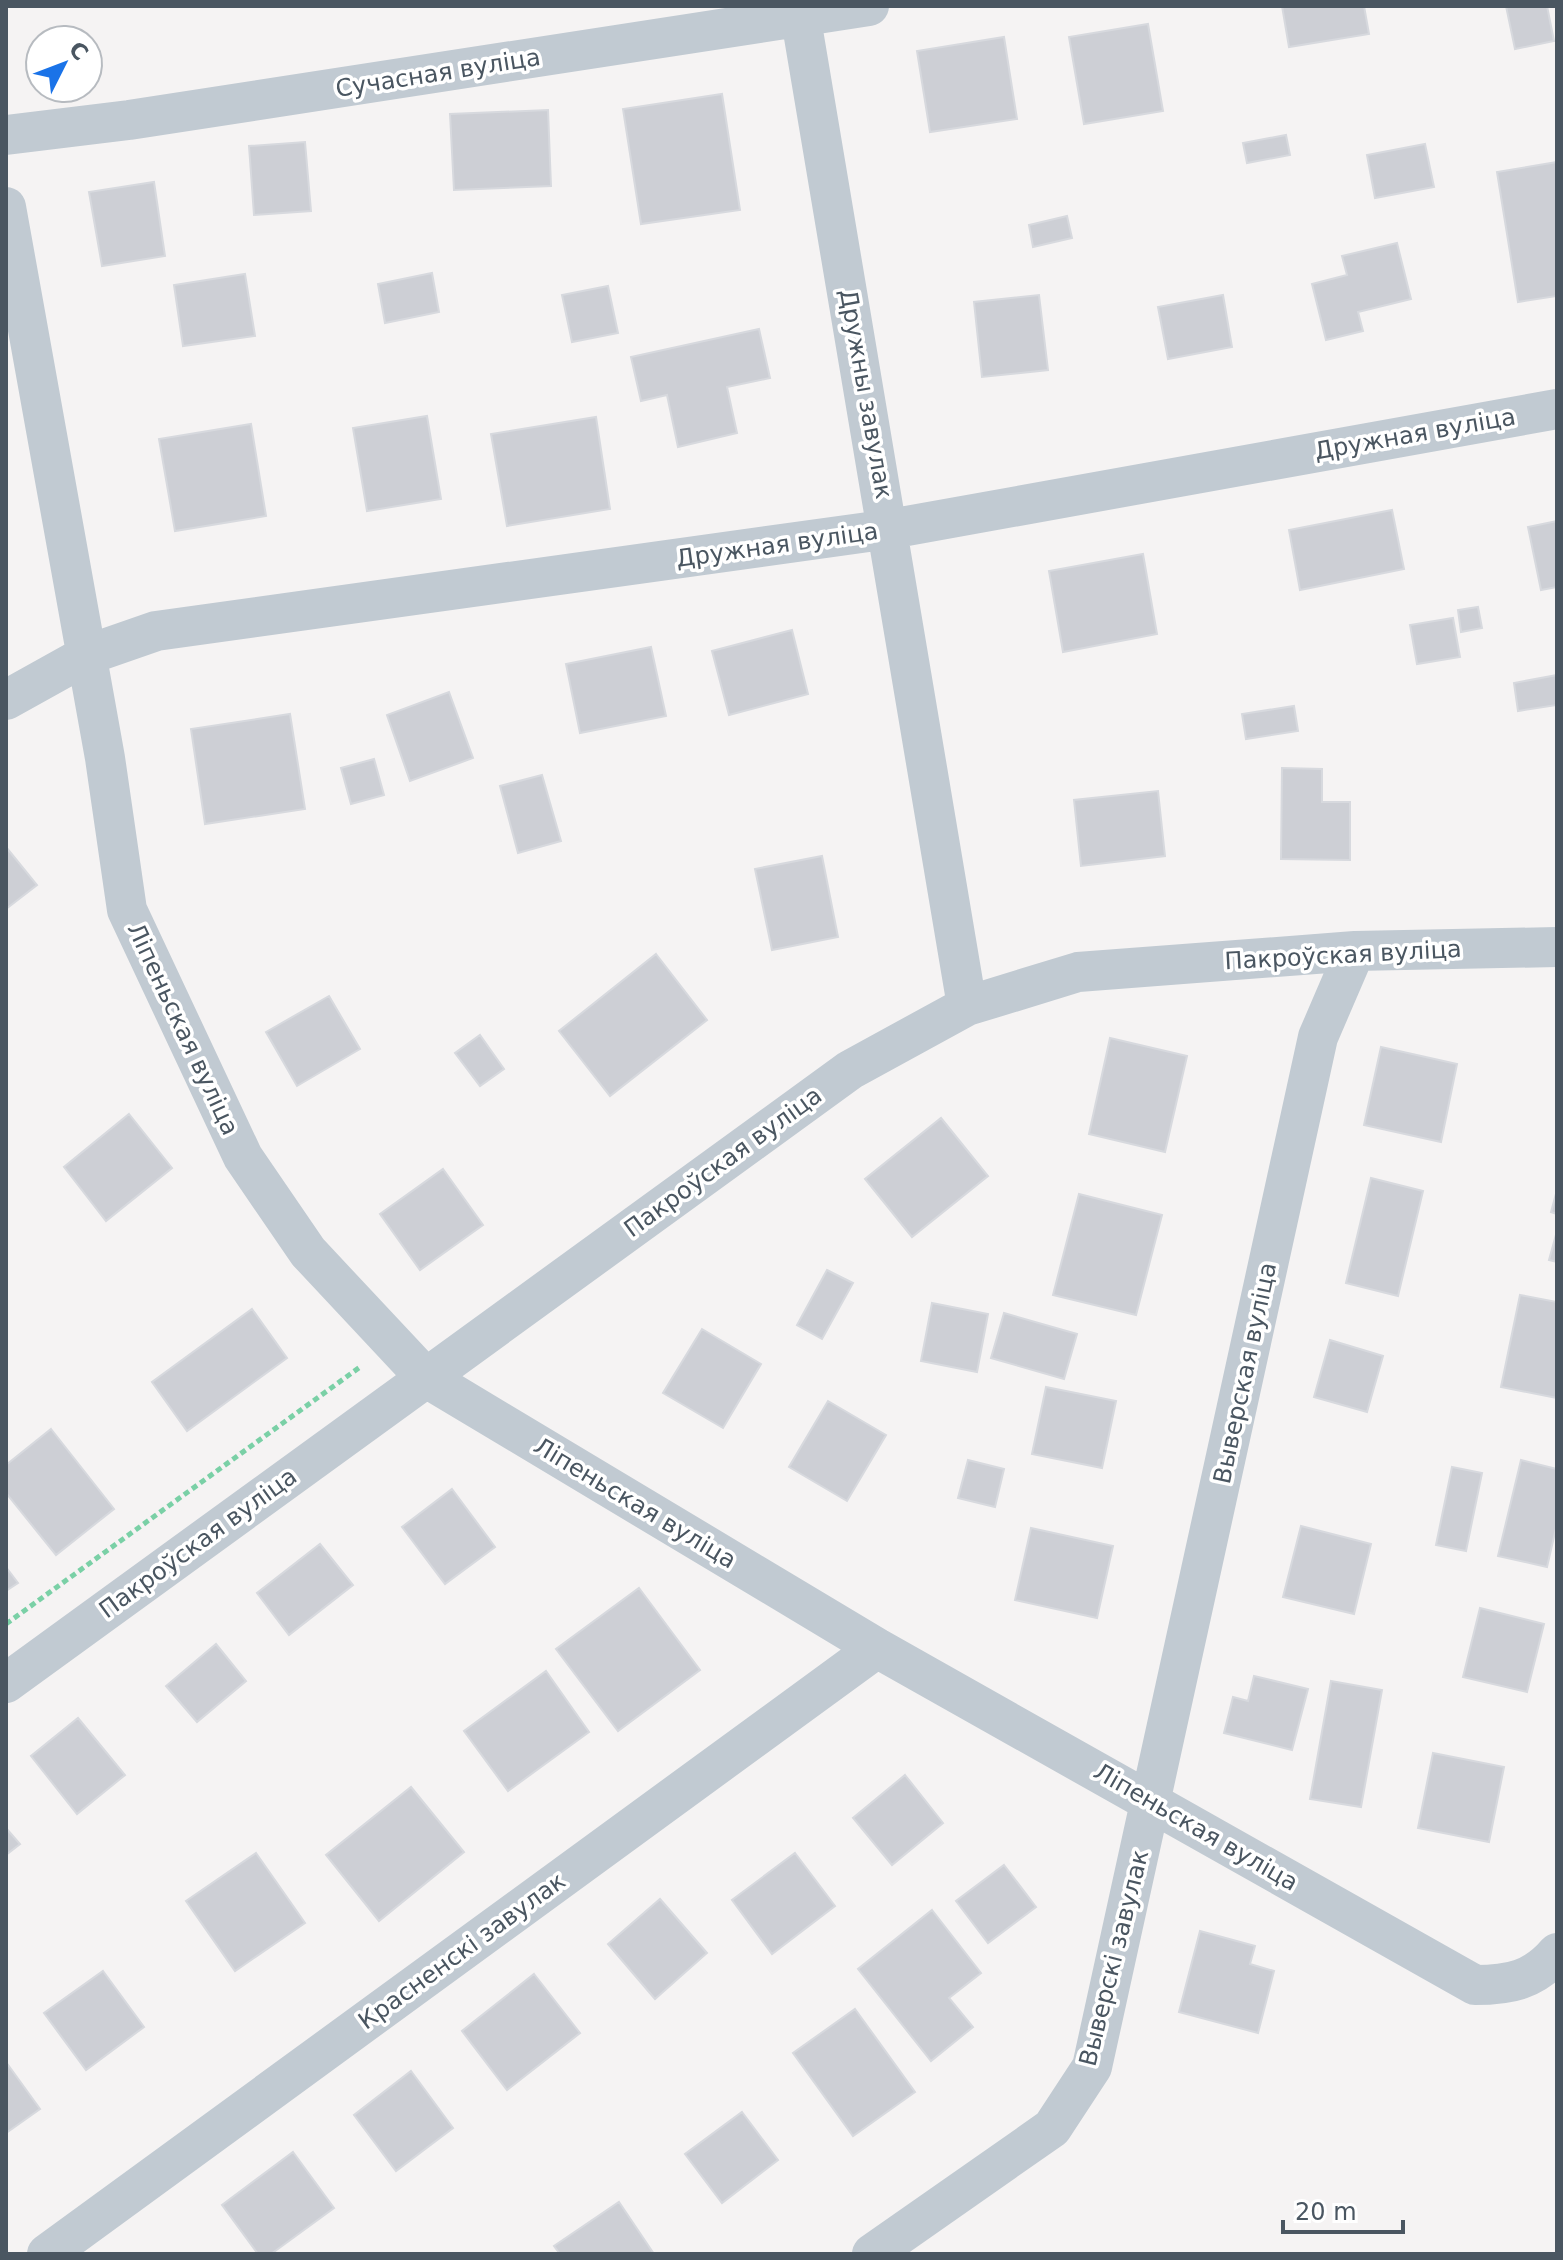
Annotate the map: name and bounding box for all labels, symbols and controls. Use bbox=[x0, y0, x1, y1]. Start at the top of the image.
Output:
north arrow bbox=[24, 24, 104, 104]
text: С bbox=[64, 37, 93, 65]
street label: Сучасная вуліца bbox=[334, 43, 542, 103]
street label: Дружны завулак bbox=[834, 287, 898, 501]
street label: Дружная вуліца bbox=[1312, 403, 1518, 465]
street label: Дружная вуліца bbox=[674, 517, 880, 573]
street label: Ліпеньская вуліца bbox=[122, 918, 244, 1140]
street label: Пакроўская вуліца bbox=[1224, 935, 1462, 975]
street label: Пакроўская вуліца bbox=[619, 1081, 827, 1243]
street label: Выверская вуліца bbox=[1208, 1260, 1282, 1486]
street label: Ліпеньская вуліца bbox=[529, 1432, 741, 1574]
street label: Пакроўская вуліца bbox=[94, 1462, 302, 1624]
street label: Ліпеньская вуліца bbox=[1089, 1757, 1303, 1897]
street label: Выверскі завулак bbox=[1074, 1847, 1154, 2069]
street label: Красненскі завулак bbox=[353, 1867, 571, 2035]
scale bar bbox=[1283, 2184, 1403, 2234]
text: 20 m bbox=[1295, 2198, 1357, 2226]

